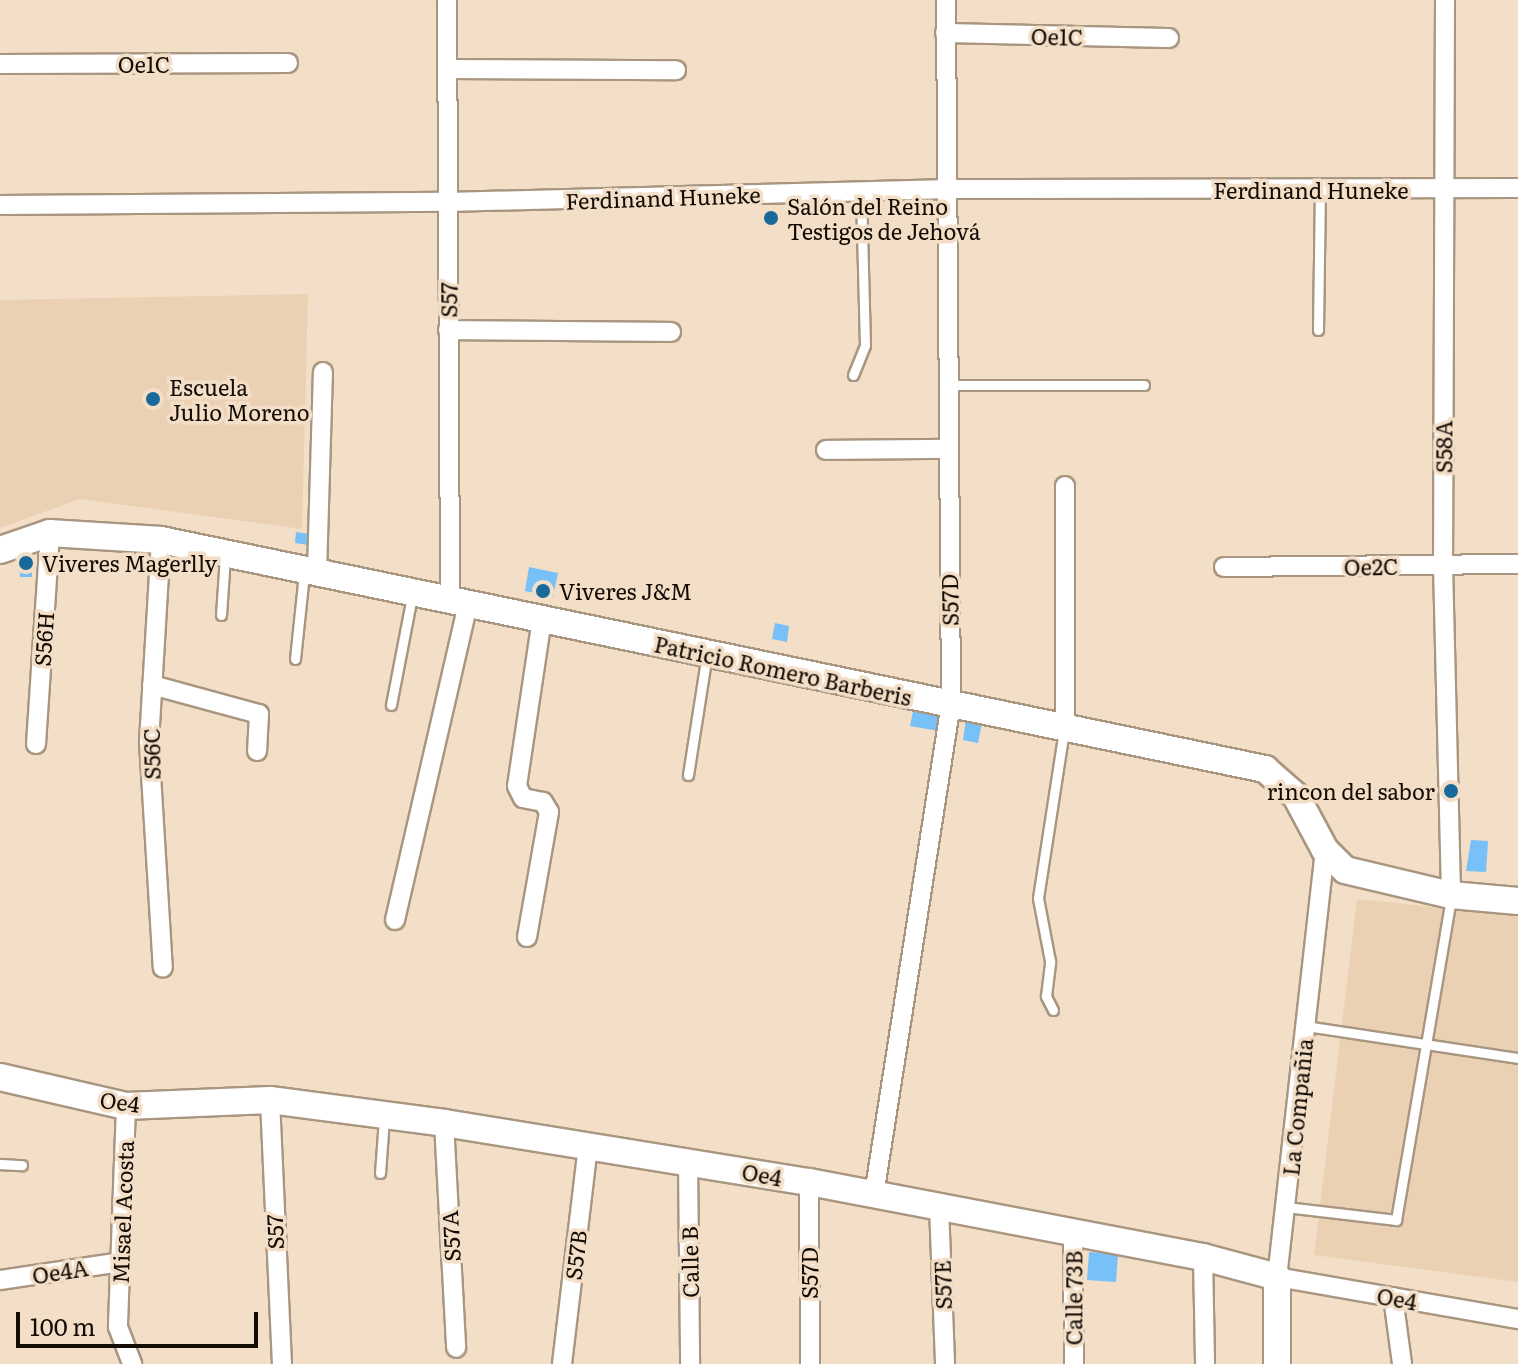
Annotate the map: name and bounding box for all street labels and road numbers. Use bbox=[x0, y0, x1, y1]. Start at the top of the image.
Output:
street label: Oe1C bbox=[1031, 22, 1083, 50]
street label: Oe1C bbox=[118, 51, 170, 77]
street label: Ferdinand Huneke bbox=[1213, 177, 1409, 203]
street label: Ferdinand Huneke bbox=[565, 180, 761, 214]
street label: S57 bbox=[435, 282, 461, 318]
street label: S58A bbox=[1430, 421, 1456, 473]
street label: Oe2C bbox=[1343, 552, 1399, 580]
street label: S57D bbox=[935, 574, 963, 626]
street label: S56H bbox=[28, 611, 58, 667]
street label: Patricio Romero Barberis bbox=[652, 630, 914, 710]
street label: S56C bbox=[137, 728, 165, 780]
street label: La Compañia bbox=[1277, 1037, 1317, 1177]
street label: Oe4 bbox=[98, 1085, 142, 1117]
street label: Misael Acosta bbox=[106, 1140, 138, 1284]
street label: Oe4 bbox=[740, 1158, 784, 1190]
street label: S57A bbox=[435, 1210, 465, 1262]
street label: S57 bbox=[260, 1214, 288, 1250]
street label: Calle B bbox=[675, 1226, 703, 1298]
street label: S57B bbox=[559, 1229, 591, 1281]
street label: S57D bbox=[796, 1247, 822, 1299]
street label: Calle 73B bbox=[1060, 1251, 1086, 1345]
street label: Oe4A bbox=[30, 1254, 90, 1288]
street label: S57E bbox=[928, 1260, 956, 1310]
street label: Oe4 bbox=[1375, 1282, 1419, 1314]

